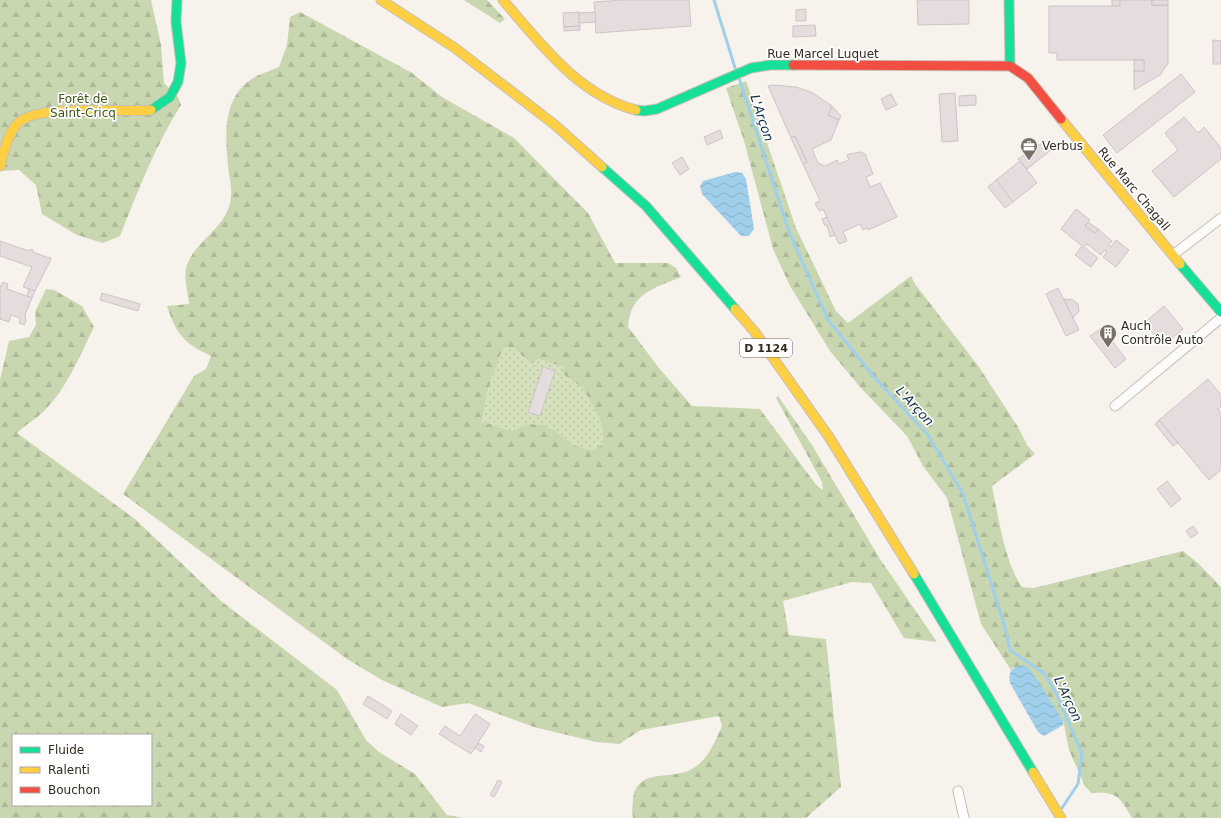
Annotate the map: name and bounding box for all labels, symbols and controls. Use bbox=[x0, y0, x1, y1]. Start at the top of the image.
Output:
street label: Rue Marcel Luquet bbox=[767, 47, 879, 61]
park label: Forêt de Saint-Cricq bbox=[50, 92, 116, 120]
water label: L'Arçon bbox=[747, 93, 777, 143]
office icon: Verbus bbox=[1019, 136, 1039, 161]
place label: Verbus bbox=[1042, 139, 1083, 153]
street label: Rue Marc Chagall bbox=[1095, 145, 1173, 233]
place label: Auch Contrôle Auto bbox=[1121, 319, 1203, 347]
building icon: Auch Contrôle Auto bbox=[1098, 323, 1118, 348]
road number: D 1124 bbox=[740, 339, 792, 357]
water label: L'Arçon bbox=[893, 383, 937, 429]
water label: L'Arçon bbox=[1051, 674, 1085, 724]
legend bbox=[12, 734, 152, 806]
text: Fluide bbox=[48, 743, 84, 757]
text: Ralenti bbox=[48, 763, 90, 777]
text: Bouchon bbox=[48, 783, 100, 797]

